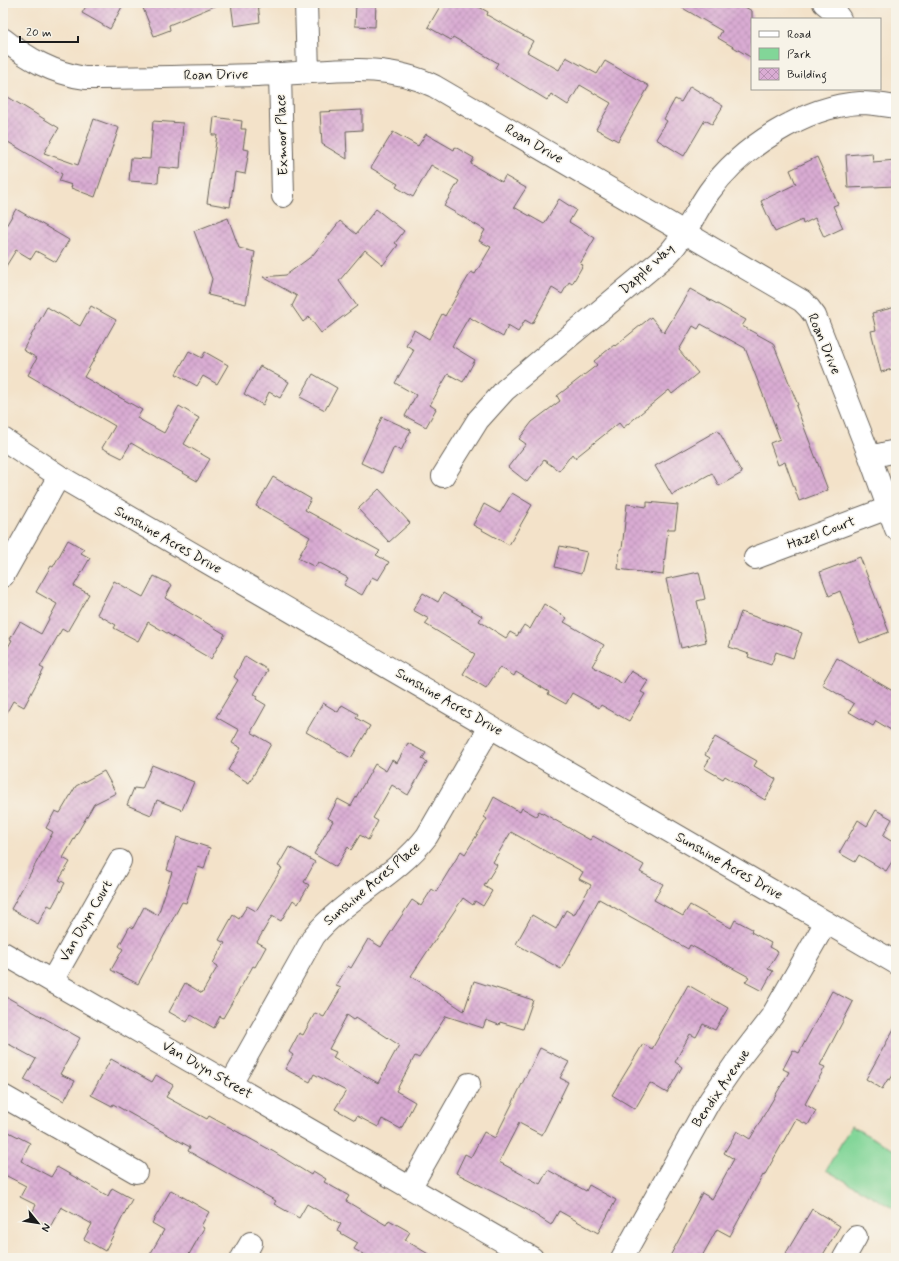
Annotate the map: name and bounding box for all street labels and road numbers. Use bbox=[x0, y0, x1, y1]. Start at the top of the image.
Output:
street label: Roan Drive bbox=[184, 65, 248, 85]
street label: Exmoor Place bbox=[272, 94, 292, 176]
street label: Roan Drive bbox=[502, 120, 566, 168]
street label: Dapple Way bbox=[616, 240, 678, 298]
street label: Roan Drive bbox=[803, 311, 845, 377]
street label: Sunshine Acres Drive bbox=[111, 502, 225, 578]
street label: Hazel Court bbox=[784, 512, 858, 554]
street label: Sunshine Acres Drive bbox=[392, 664, 506, 740]
street label: Sunshine Acres Drive bbox=[672, 828, 786, 904]
street label: Sunshine Acres Place bbox=[320, 838, 424, 930]
street label: Van Duyn Court bbox=[55, 877, 117, 965]
street label: Van Duyn Street bbox=[159, 1037, 256, 1103]
street label: Bendix Avenue bbox=[688, 1045, 754, 1131]

